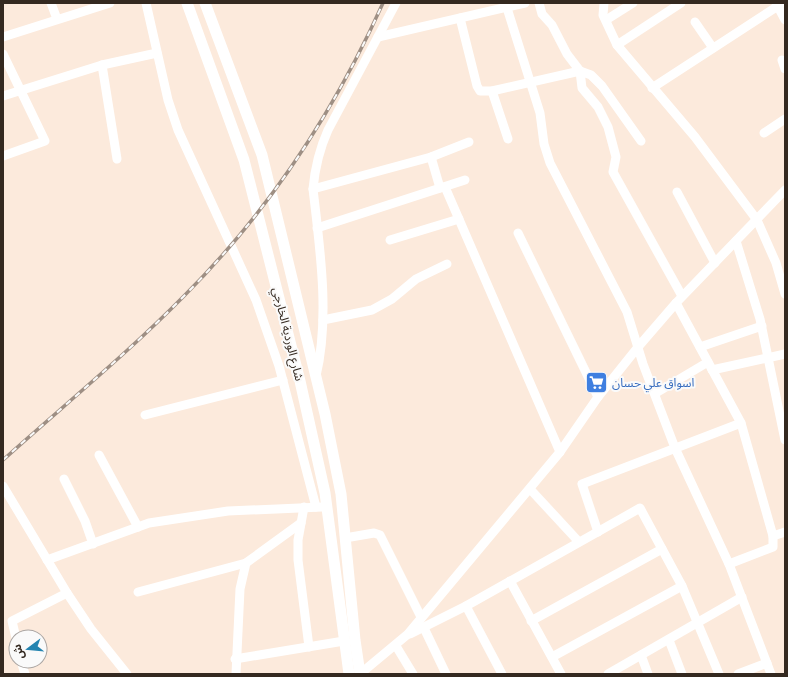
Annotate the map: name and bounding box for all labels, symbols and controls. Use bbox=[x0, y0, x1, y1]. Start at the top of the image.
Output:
street label: شارع الوردية الخارجي bbox=[267, 286, 307, 383]
supermarket icon: اسواق علي حسان bbox=[583, 370, 609, 396]
place label: اسواق علي حسان bbox=[612, 375, 694, 393]
north arrow bbox=[8, 629, 48, 669]
text: ش bbox=[10, 643, 27, 661]

